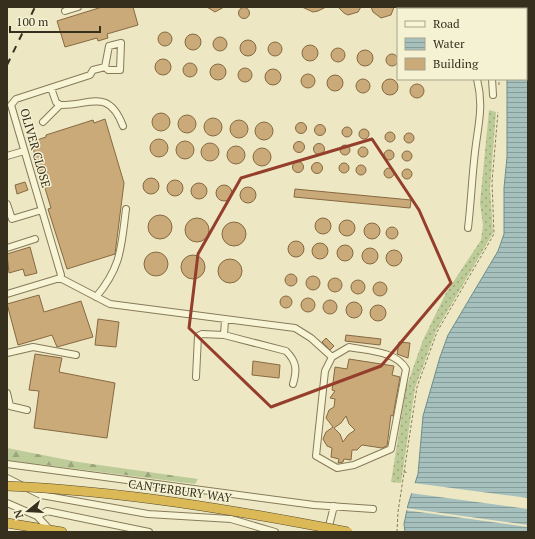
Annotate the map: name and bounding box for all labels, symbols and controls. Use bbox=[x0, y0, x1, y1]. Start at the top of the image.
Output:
scale bar bbox=[10, 8, 100, 34]
legend bbox=[397, 8, 527, 80]
text: 100 m bbox=[16, 14, 49, 29]
text: Road bbox=[433, 16, 460, 31]
text: Water bbox=[433, 36, 465, 51]
text: Building bbox=[433, 56, 479, 71]
street label: OLIVER CLOSE bbox=[17, 106, 54, 189]
street label: CANTERBURY WAY bbox=[127, 476, 233, 505]
north arrow bbox=[8, 491, 48, 531]
text: N bbox=[10, 507, 26, 520]

